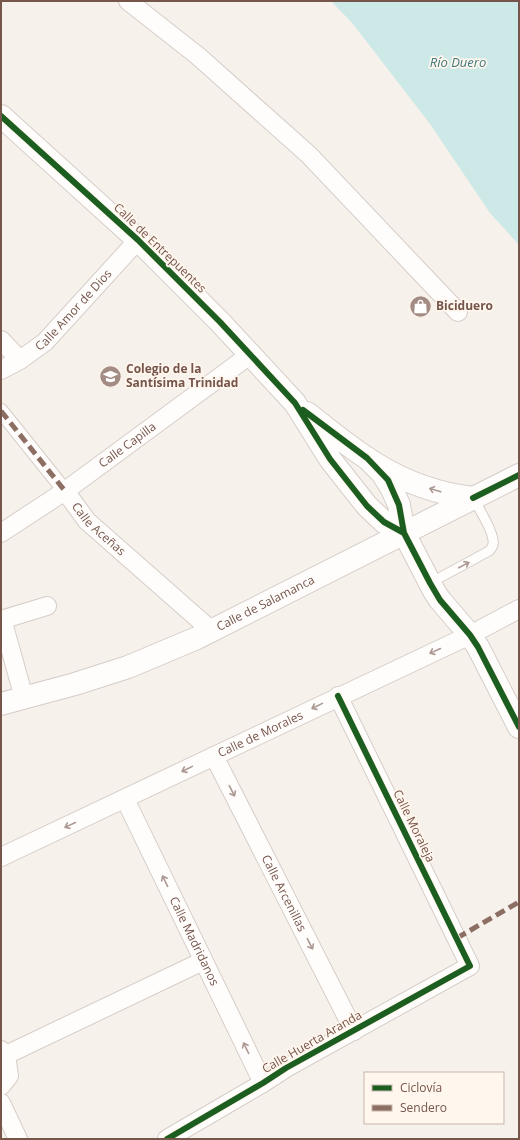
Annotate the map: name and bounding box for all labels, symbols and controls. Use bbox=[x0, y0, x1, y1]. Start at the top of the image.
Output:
water label: Río Duero bbox=[430, 53, 486, 71]
street label: Calle de Entrepuentes bbox=[110, 199, 211, 297]
street label: Calle Amor de Dios bbox=[31, 265, 116, 355]
shop icon: Biciduero bbox=[407, 293, 433, 319]
place label: Biciduero bbox=[436, 297, 493, 314]
place label: Colegio de la Santísima Trinidad bbox=[126, 360, 238, 391]
school or university icon: Colegio de la Santísima Trinidad bbox=[97, 363, 123, 389]
street label: Calle Capilla bbox=[95, 418, 159, 472]
one-way arrow bbox=[429, 486, 442, 493]
street label: Calle Aceñas bbox=[68, 499, 130, 559]
one-way arrow bbox=[458, 561, 470, 568]
street label: Calle de Salamanca bbox=[213, 571, 317, 635]
one-way arrow bbox=[429, 648, 441, 655]
one-way arrow bbox=[311, 703, 323, 710]
street label: Calle de Morales bbox=[215, 706, 306, 761]
one-way arrow bbox=[182, 766, 194, 773]
one-way arrow bbox=[229, 785, 236, 797]
street label: Calle Moraleja bbox=[389, 786, 439, 865]
one-way arrow bbox=[64, 822, 76, 829]
street label: Calle Arcenillas bbox=[258, 852, 311, 935]
one-way arrow bbox=[161, 875, 168, 887]
street label: Calle Madridanos bbox=[166, 893, 224, 989]
one-way arrow bbox=[307, 938, 314, 950]
street label: Calle Huerta Aranda bbox=[259, 1006, 365, 1077]
one-way arrow bbox=[242, 1043, 249, 1055]
legend bbox=[364, 1072, 504, 1124]
text: Ciclovía bbox=[400, 1079, 442, 1096]
text: Sendero bbox=[400, 1099, 447, 1116]

